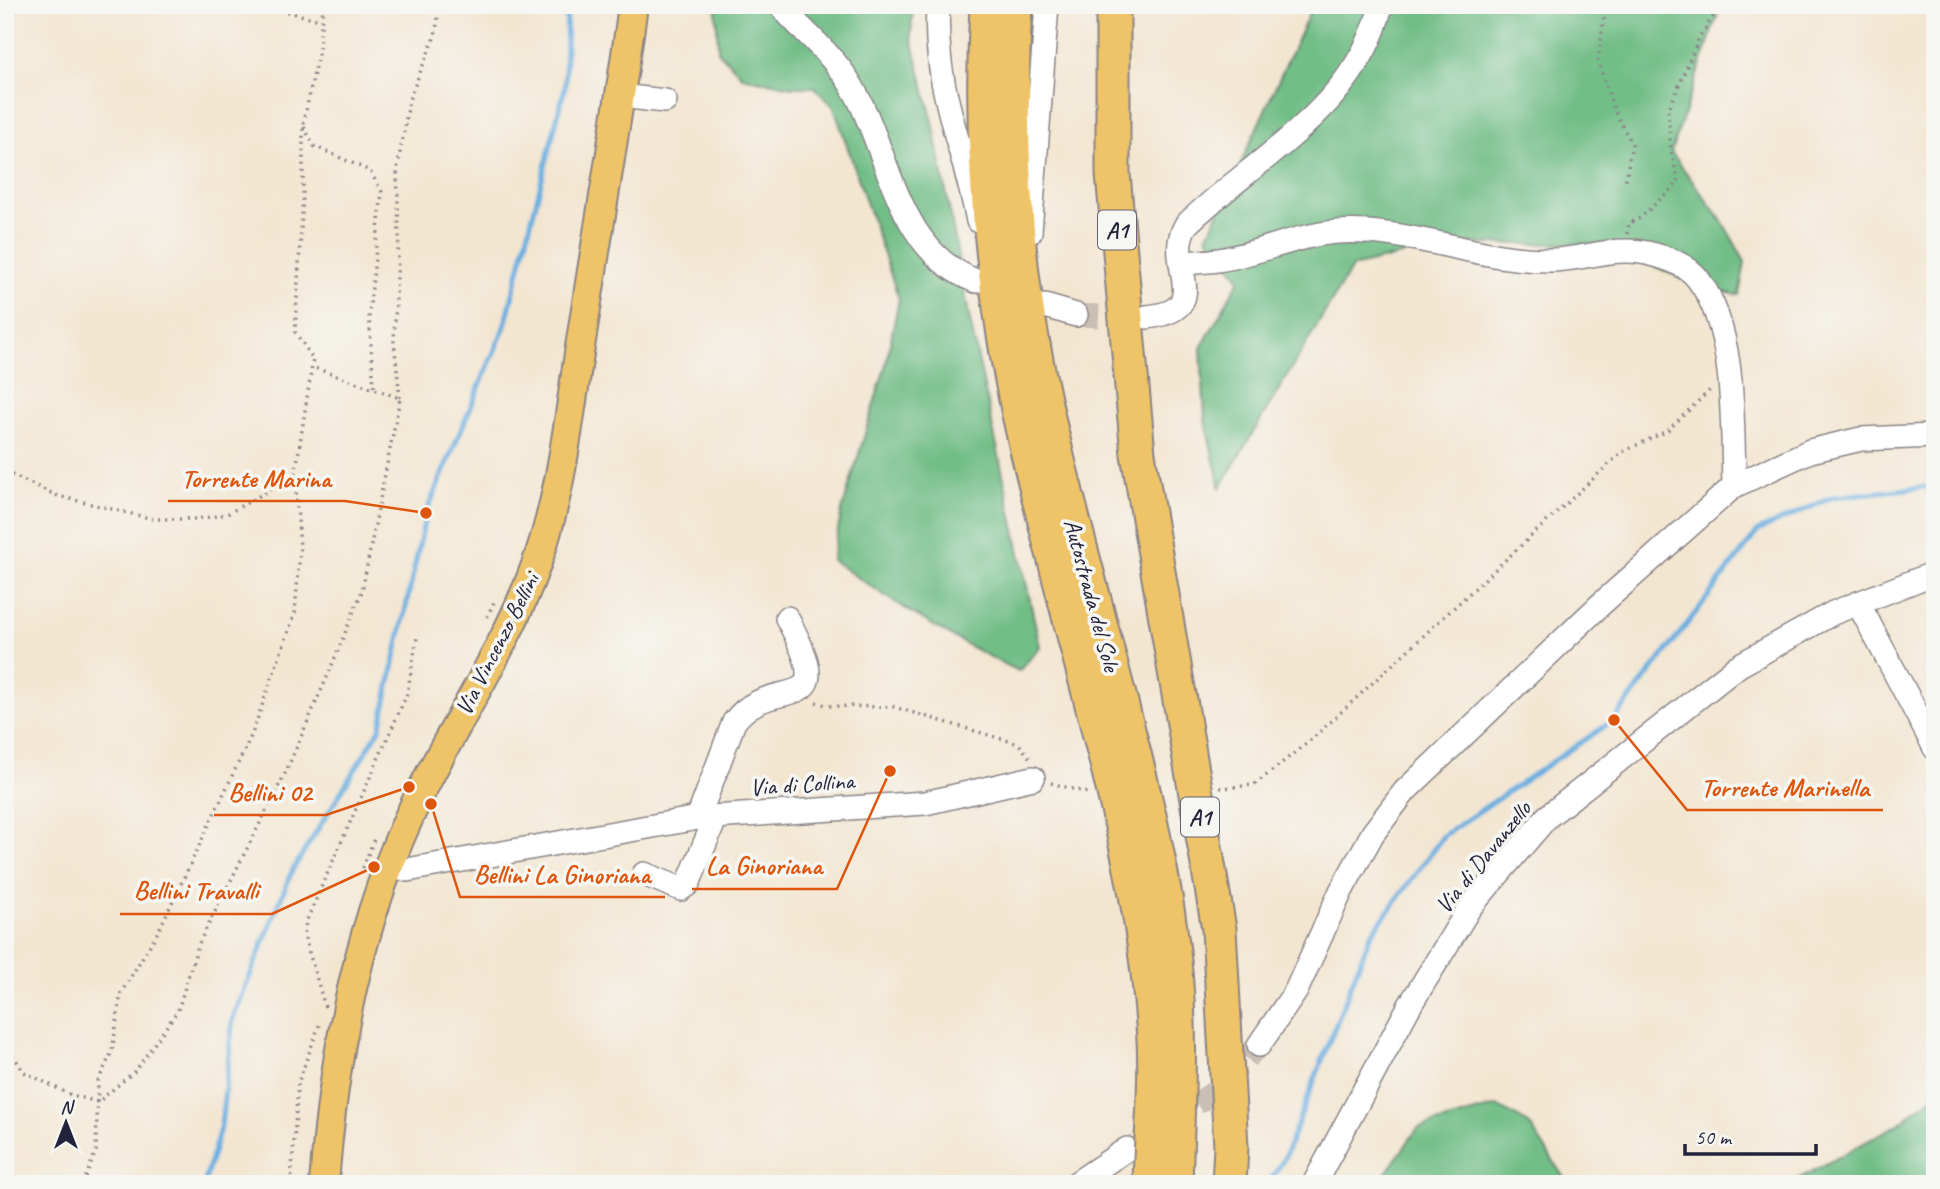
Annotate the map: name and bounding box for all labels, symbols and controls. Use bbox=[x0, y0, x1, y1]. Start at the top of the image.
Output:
road number: A1 bbox=[1098, 210, 1136, 249]
callout: Torrente Marina bbox=[168, 454, 345, 501]
text: Torrente Marina bbox=[181, 462, 333, 495]
street label: Autostrada del Sole bbox=[1057, 516, 1127, 677]
street label: Via Vincenzo Bellini bbox=[448, 566, 547, 720]
callout: Torrente Marinella bbox=[1687, 763, 1883, 810]
street label: Via di Collina bbox=[749, 765, 857, 803]
callout: Bellini 02 bbox=[214, 768, 326, 815]
text: Torrente Marinella bbox=[1701, 771, 1872, 804]
text: Bellini 02 bbox=[228, 776, 314, 809]
street label: Via di Davanzello bbox=[1429, 794, 1538, 919]
road number: A1 bbox=[1181, 797, 1219, 836]
callout: La Ginoriana bbox=[692, 842, 837, 889]
text: La Ginoriana bbox=[706, 849, 824, 882]
callout: Bellini La Ginoriana bbox=[460, 850, 665, 897]
text: Bellini La Ginoriana bbox=[474, 858, 652, 891]
callout: Bellini Travalli bbox=[120, 867, 272, 914]
text: Bellini Travalli bbox=[134, 874, 262, 907]
north arrow bbox=[32, 1088, 102, 1158]
text: N bbox=[60, 1095, 75, 1119]
scale bar bbox=[1685, 1112, 1816, 1156]
text: 50 m bbox=[1695, 1124, 1733, 1150]

